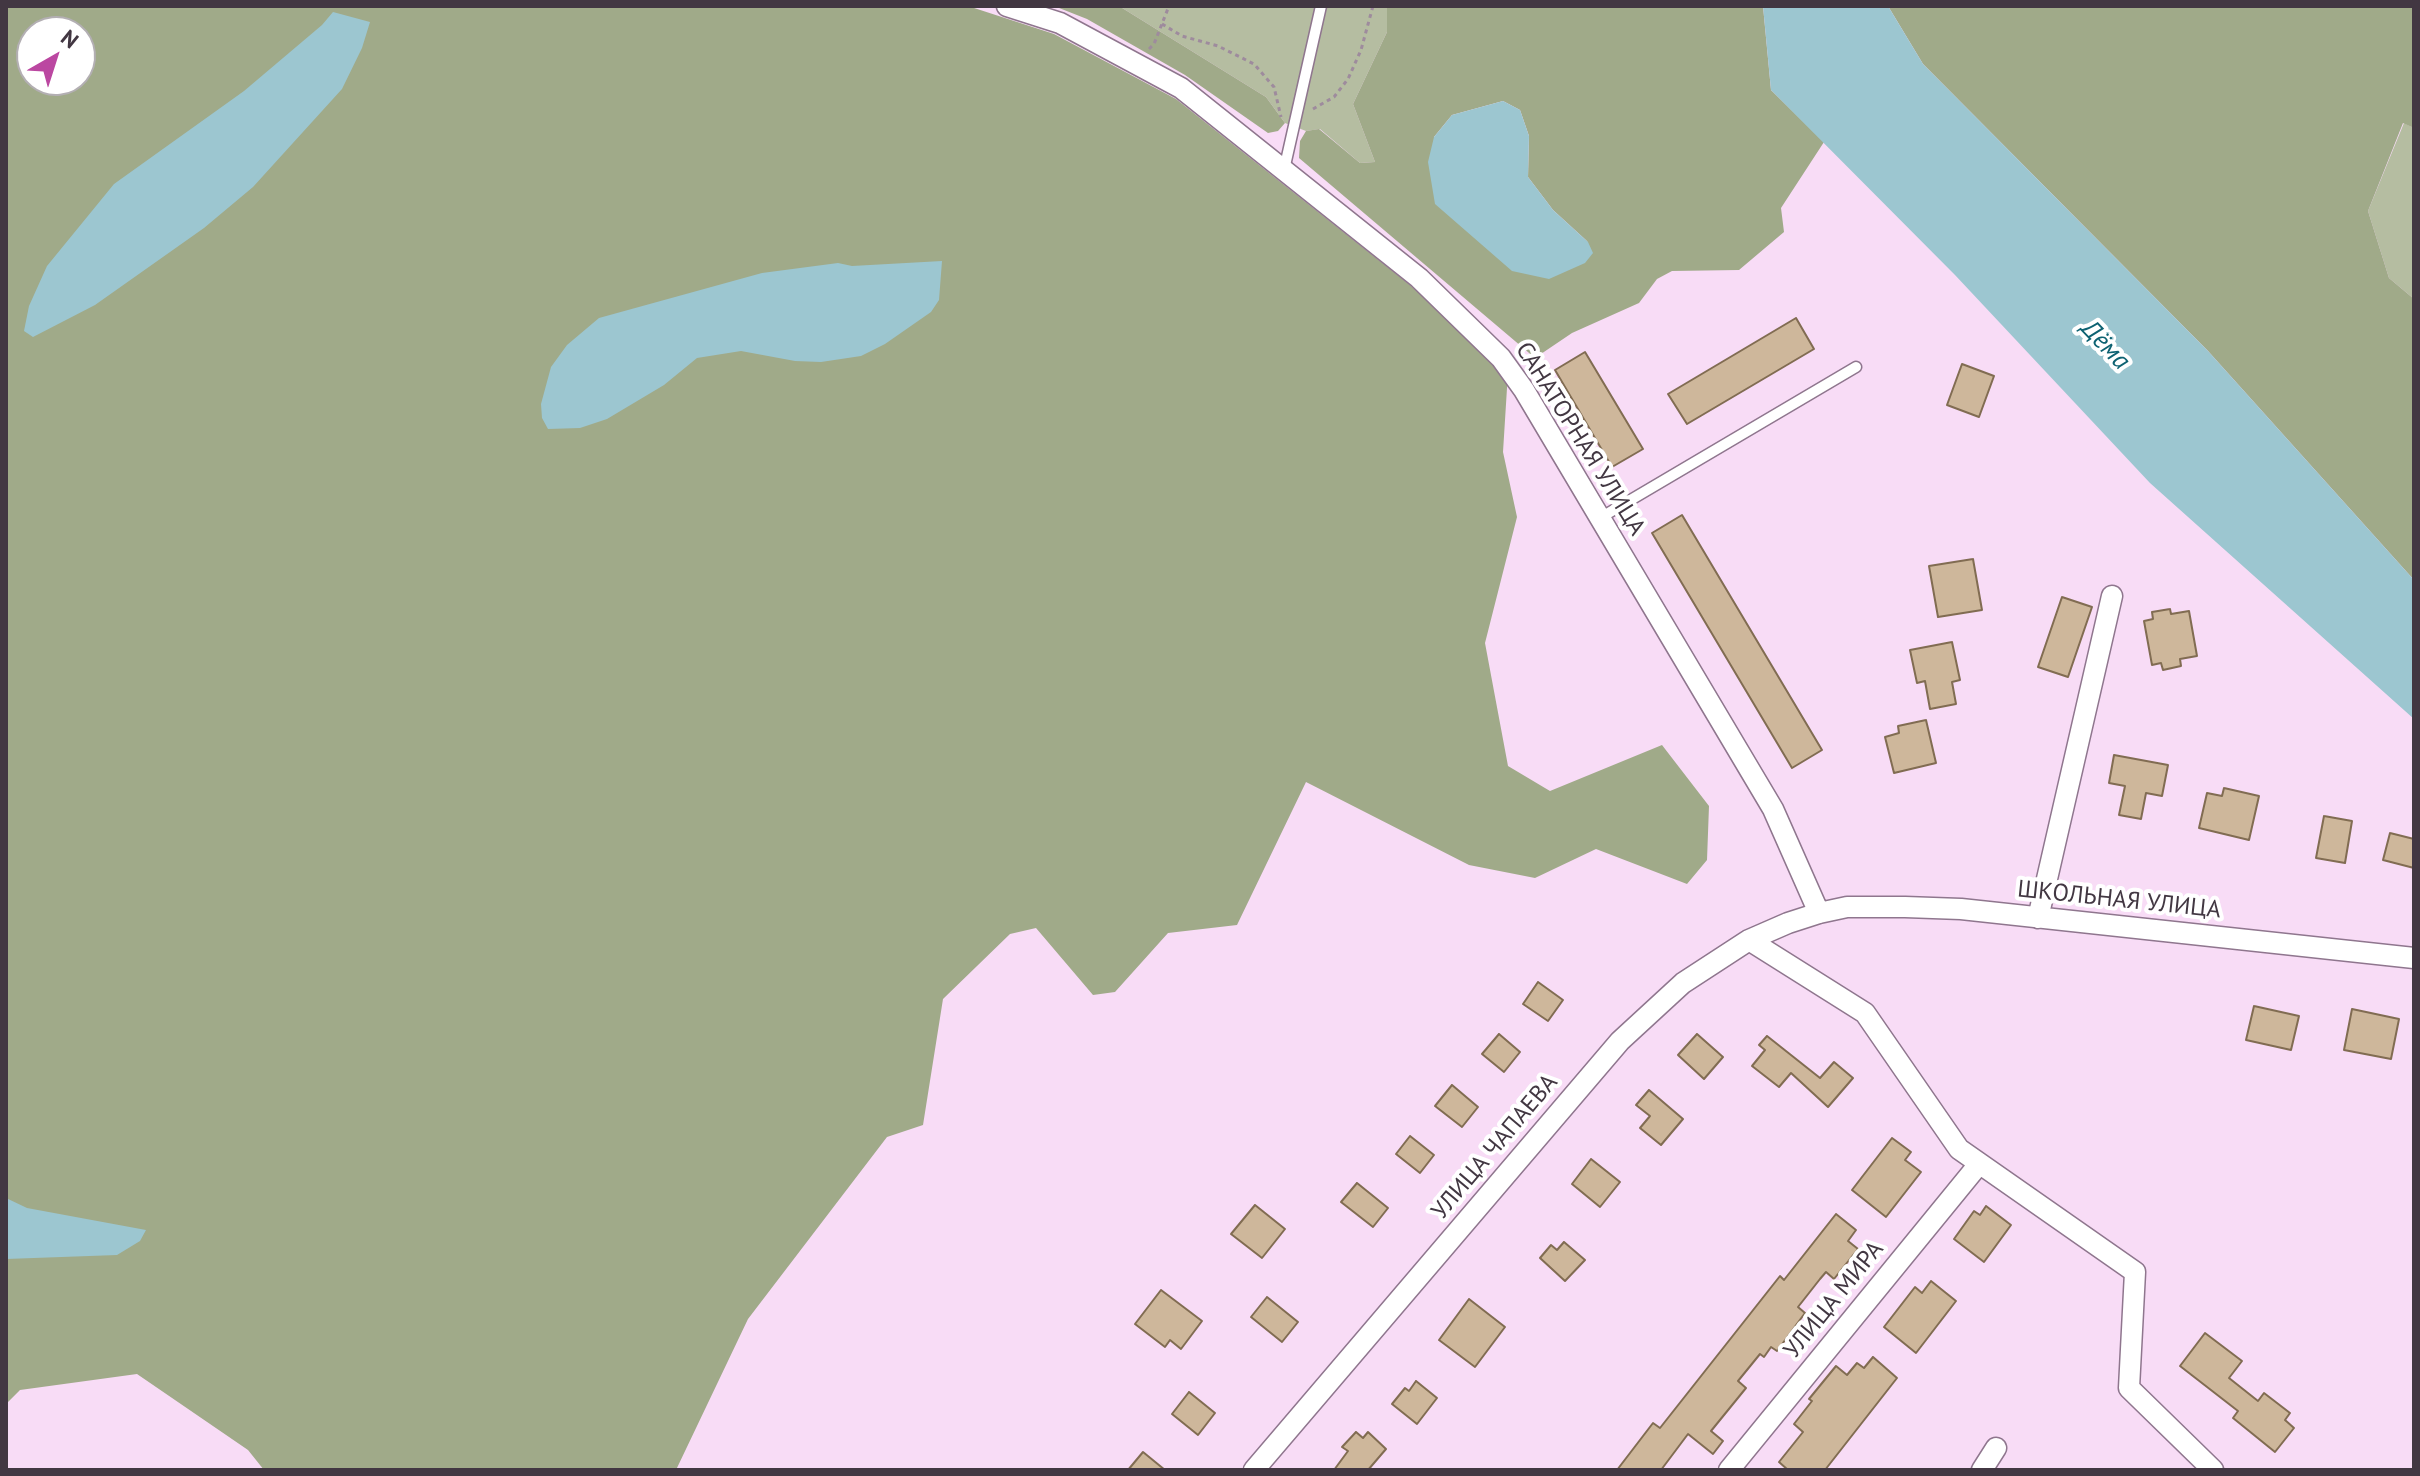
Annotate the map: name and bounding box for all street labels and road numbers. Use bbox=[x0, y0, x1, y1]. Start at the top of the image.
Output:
street label: САНАТОРНАЯ УЛИЦА bbox=[1509, 337, 1651, 541]
street label: ШКОЛЬНАЯ УЛИЦА bbox=[2016, 875, 2222, 925]
street label: УЛИЦА ЧАПАЕВА bbox=[1426, 1069, 1564, 1225]
street label: УЛИЦА МИРА bbox=[1778, 1236, 1890, 1364]

